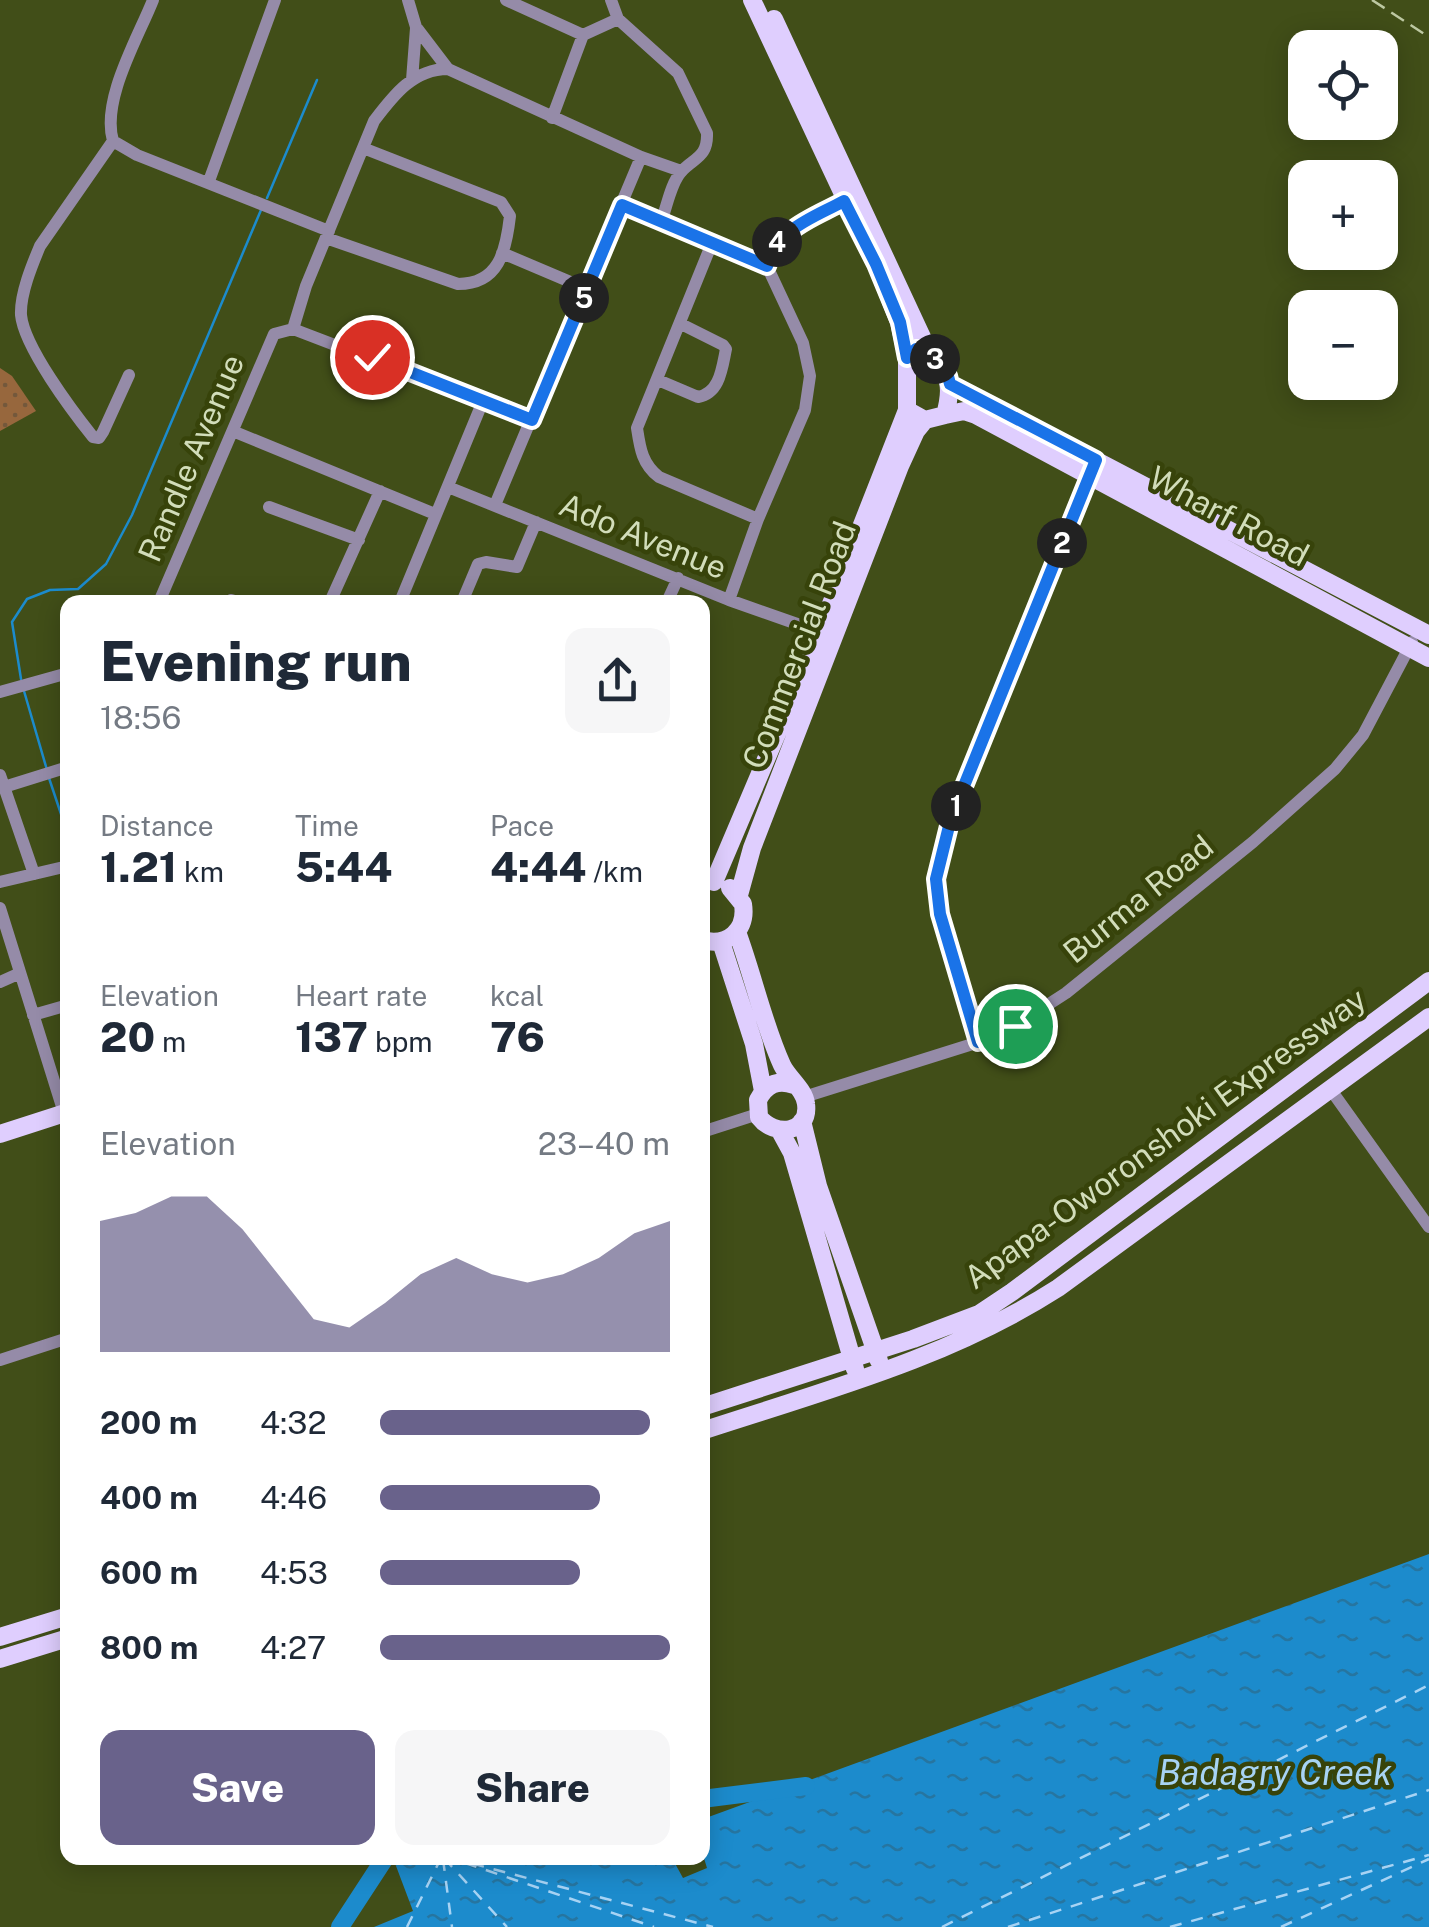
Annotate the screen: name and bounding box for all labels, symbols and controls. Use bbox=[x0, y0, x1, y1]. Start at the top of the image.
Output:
map controls bbox=[1288, 30, 1398, 400]
button: locate bbox=[1288, 30, 1398, 140]
button: + bbox=[1288, 160, 1398, 270]
pin: 4 bbox=[752, 217, 802, 267]
text: 4 bbox=[768, 225, 786, 258]
pin: 5 bbox=[559, 273, 609, 323]
text: 5 bbox=[575, 281, 593, 314]
button: − bbox=[1288, 290, 1398, 400]
pin bbox=[330, 315, 415, 400]
icon: check bbox=[345, 330, 400, 385]
pin: 3 bbox=[910, 334, 960, 384]
text: 3 bbox=[926, 342, 944, 375]
street label: Randle Avenue bbox=[131, 349, 251, 567]
street label: Wharf Road bbox=[1143, 458, 1315, 574]
street label: Ado Avenue bbox=[554, 486, 732, 586]
street label: Commercial Road bbox=[735, 516, 863, 774]
pin: 2 bbox=[1037, 518, 1087, 568]
text: 2 bbox=[1053, 526, 1071, 559]
button: share bbox=[565, 628, 670, 733]
text: Evening run bbox=[100, 629, 412, 693]
text: 18:56 bbox=[100, 699, 181, 736]
pin: 1 bbox=[931, 781, 981, 831]
text: 1 bbox=[950, 789, 962, 822]
text: Distance bbox=[100, 809, 214, 842]
text: Time bbox=[295, 809, 359, 842]
text: Pace bbox=[490, 809, 554, 842]
street label: Burma Road bbox=[1056, 827, 1220, 971]
text: 1.21 bbox=[100, 842, 177, 891]
text: 5:44 bbox=[295, 842, 392, 891]
text: 4:44 bbox=[490, 842, 586, 891]
text: km bbox=[177, 855, 224, 888]
text: /km bbox=[586, 855, 643, 888]
text: Elevation bbox=[100, 979, 219, 1012]
text: Heart rate bbox=[295, 979, 427, 1012]
text: kcal bbox=[490, 979, 544, 1012]
street label: Apapa-Oworonshoki Expressway bbox=[957, 980, 1373, 1296]
pin bbox=[973, 984, 1058, 1069]
icon: arrive bbox=[988, 999, 1043, 1054]
text: 20 bbox=[100, 1012, 155, 1061]
text: 137 bbox=[295, 1012, 368, 1061]
text: 76 bbox=[490, 1012, 545, 1061]
text: m bbox=[155, 1025, 186, 1058]
text: bpm bbox=[368, 1025, 433, 1058]
text: Elevation bbox=[100, 1125, 236, 1162]
text: 23–40 m bbox=[538, 1125, 670, 1162]
text: 200 m bbox=[100, 1404, 197, 1441]
text: 4:32 bbox=[260, 1404, 327, 1441]
text: 400 m bbox=[100, 1479, 198, 1516]
text: 4:46 bbox=[260, 1479, 327, 1516]
text: 600 m bbox=[100, 1554, 198, 1591]
text: 4:53 bbox=[260, 1554, 328, 1591]
text: 800 m bbox=[100, 1629, 198, 1666]
text: 4:27 bbox=[260, 1629, 326, 1666]
button: Save bbox=[100, 1730, 375, 1845]
button: Share bbox=[395, 1730, 670, 1845]
water label: Badagry Creek bbox=[1158, 1752, 1392, 1793]

